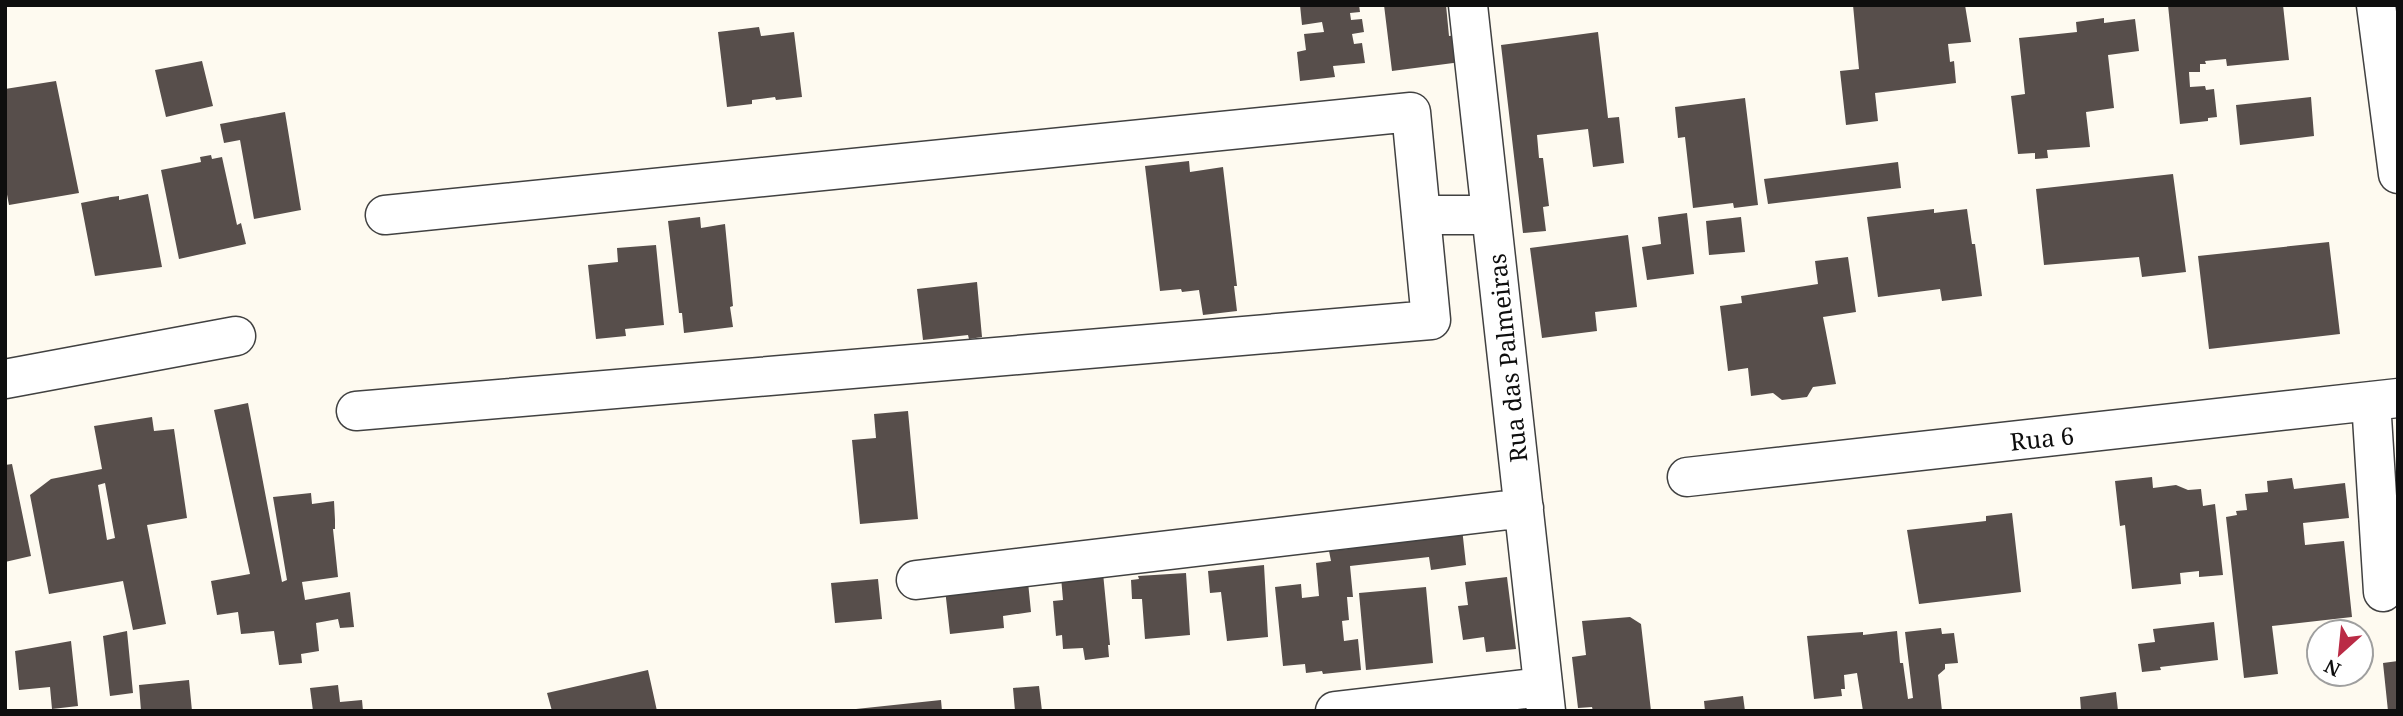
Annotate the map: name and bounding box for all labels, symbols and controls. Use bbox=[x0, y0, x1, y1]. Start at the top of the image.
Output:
street label: Rua das Palmeiras bbox=[1480, 252, 1534, 464]
street label: Rua 6 bbox=[2008, 418, 2076, 458]
north arrow bbox=[2305, 618, 2375, 688]
text: N bbox=[2320, 653, 2345, 683]

